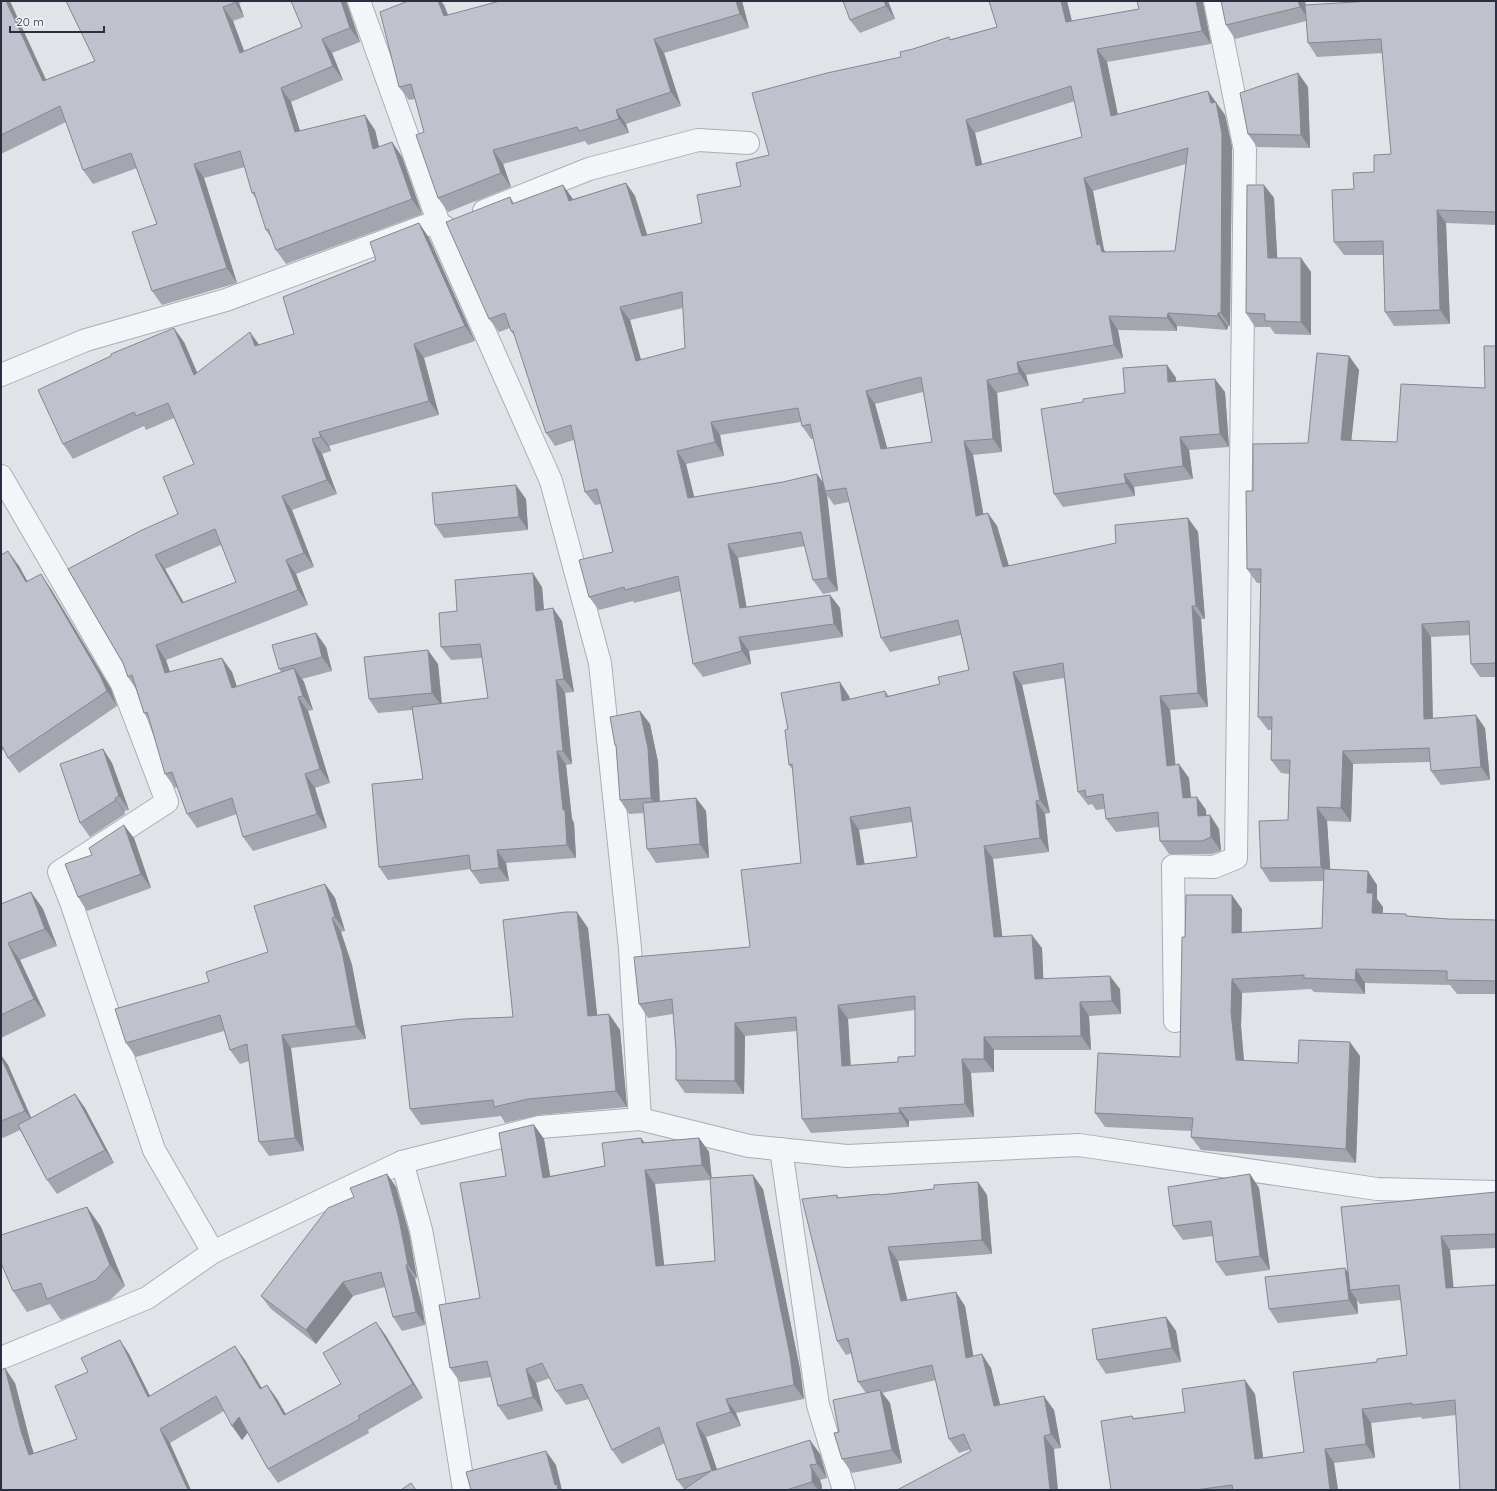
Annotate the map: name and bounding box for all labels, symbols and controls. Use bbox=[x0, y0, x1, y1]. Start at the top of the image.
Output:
scale bar bbox=[10, 8, 104, 34]
text: 20 m bbox=[16, 14, 44, 29]

